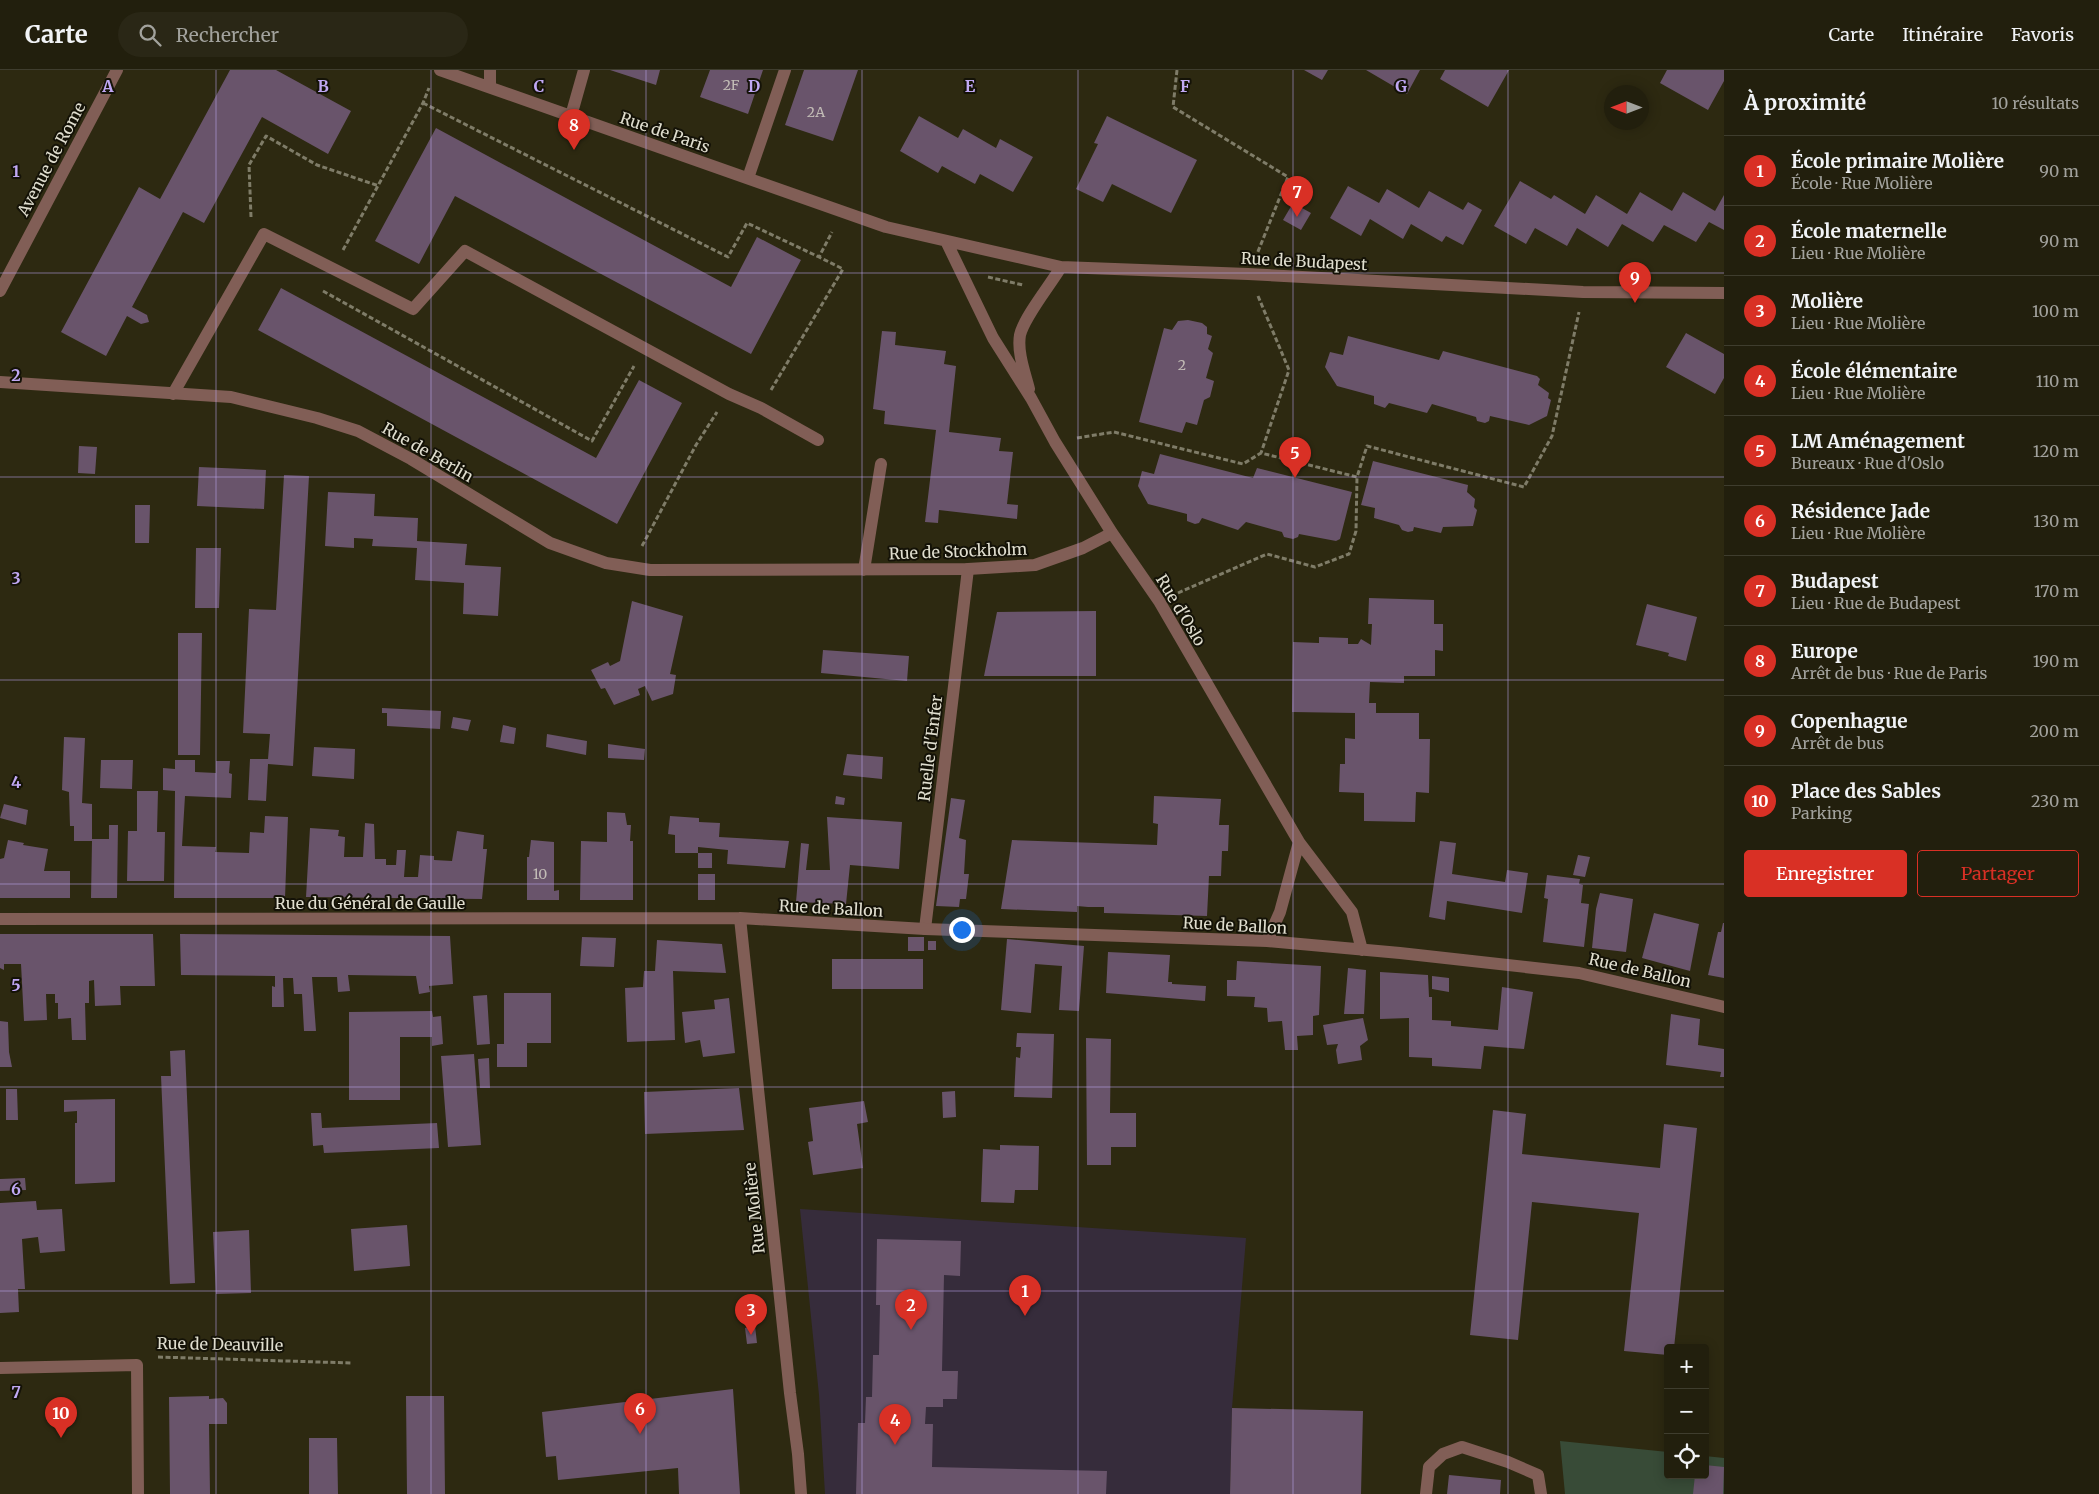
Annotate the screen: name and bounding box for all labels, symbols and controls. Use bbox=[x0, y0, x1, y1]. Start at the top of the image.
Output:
search box bbox=[118, 12, 468, 57]
text: Carte bbox=[25, 19, 88, 50]
icon: search bbox=[136, 21, 164, 49]
text: Rechercher bbox=[176, 23, 279, 47]
text: Carte bbox=[1828, 23, 1874, 46]
text: Itinéraire bbox=[1902, 23, 1983, 46]
text: Favoris bbox=[2011, 23, 2074, 46]
text: A bbox=[101, 76, 114, 96]
text: B bbox=[317, 76, 329, 96]
text: C bbox=[534, 76, 544, 96]
house number: 2F bbox=[723, 76, 740, 94]
text: D bbox=[748, 76, 760, 96]
text: E bbox=[965, 76, 976, 96]
text: F bbox=[1180, 76, 1190, 96]
text: G bbox=[1395, 76, 1407, 96]
north arrow bbox=[1604, 85, 1649, 130]
text: À proximité bbox=[1744, 89, 1866, 116]
text: 10 résultats bbox=[1992, 93, 2079, 113]
street label: Avenue de Rome bbox=[12, 99, 90, 220]
house number: 2A bbox=[807, 103, 825, 121]
street label: Rue de Paris bbox=[617, 107, 713, 157]
pin: 8 bbox=[558, 109, 590, 150]
text: École primaire Molière bbox=[1791, 149, 2004, 173]
text: 1 bbox=[12, 161, 20, 181]
text: 1 bbox=[1756, 161, 1764, 181]
text: 90 m bbox=[2039, 161, 2079, 181]
text: École · Rue Molière bbox=[1791, 173, 1933, 193]
pin: 7 bbox=[1281, 176, 1313, 217]
text: École maternelle bbox=[1791, 219, 1947, 243]
text: 2 bbox=[1755, 231, 1765, 251]
text: 90 m bbox=[2039, 231, 2079, 251]
text: Lieu · Rue Molière bbox=[1791, 243, 1925, 263]
street label: Rue de Budapest bbox=[1240, 248, 1369, 274]
pin: 9 bbox=[1619, 262, 1651, 303]
text: Molière bbox=[1791, 289, 1863, 313]
text: 3 bbox=[1755, 301, 1765, 321]
text: 100 m bbox=[2032, 301, 2079, 321]
text: Lieu · Rue Molière bbox=[1791, 313, 1925, 333]
house number: 2 bbox=[1178, 356, 1186, 374]
text: École élémentaire bbox=[1791, 359, 1957, 383]
text: 2 bbox=[11, 365, 21, 385]
text: 4 bbox=[1755, 371, 1765, 391]
text: 110 m bbox=[2036, 371, 2079, 391]
text: Lieu · Rue Molière bbox=[1791, 383, 1925, 403]
street label: Rue de Berlin bbox=[379, 418, 477, 486]
text: LM Aménagement bbox=[1791, 429, 1965, 453]
pin: 5 bbox=[1279, 437, 1311, 478]
text: 5 bbox=[1755, 441, 1765, 461]
text: 120 m bbox=[2033, 441, 2079, 461]
text: Bureaux · Rue d'Oslo bbox=[1791, 453, 1944, 473]
text: Résidence Jade bbox=[1791, 499, 1930, 523]
text: 6 bbox=[1755, 511, 1765, 531]
text: 130 m bbox=[2033, 511, 2079, 531]
text: Lieu · Rue Molière bbox=[1791, 523, 1925, 543]
street label: Rue de Stockholm bbox=[888, 539, 1028, 563]
text: 3 bbox=[11, 568, 21, 588]
text: Budapest bbox=[1791, 569, 1879, 593]
street label: Rue d'Oslo bbox=[1152, 571, 1210, 649]
text: 7 bbox=[1755, 581, 1765, 601]
text: 170 m bbox=[2034, 581, 2079, 601]
text: Lieu · Rue de Budapest bbox=[1791, 593, 1960, 613]
text: Europe bbox=[1791, 639, 1858, 663]
text: 8 bbox=[1755, 651, 1765, 671]
text: 190 m bbox=[2033, 651, 2079, 671]
text: Arrêt de bus · Rue de Paris bbox=[1791, 663, 1987, 683]
street label: Ruelle d'Enfer bbox=[914, 694, 946, 802]
text: Copenhague bbox=[1791, 709, 1908, 733]
text: 9 bbox=[1755, 721, 1765, 741]
text: 200 m bbox=[2029, 721, 2079, 741]
text: Arrêt de bus bbox=[1791, 733, 1884, 753]
text: 4 bbox=[11, 772, 21, 792]
text: Place des Sables bbox=[1791, 779, 1941, 803]
text: 10 bbox=[1751, 791, 1769, 811]
text: 230 m bbox=[2031, 791, 2079, 811]
text: Parking bbox=[1791, 803, 1852, 823]
button: Enregistrer bbox=[1744, 850, 1907, 897]
button: Partager bbox=[1917, 850, 2079, 897]
house number: 10 bbox=[533, 865, 547, 883]
street label: Rue du Général de Gaulle bbox=[275, 893, 465, 913]
street label: Rue de Ballon bbox=[778, 895, 884, 921]
street label: Rue de Ballon bbox=[1182, 912, 1288, 938]
your location bbox=[949, 917, 975, 943]
street label: Rue de Ballon bbox=[1587, 948, 1694, 992]
text: 5 bbox=[11, 975, 21, 995]
street label: Rue Molière bbox=[739, 1161, 769, 1255]
text: 6 bbox=[11, 1179, 21, 1199]
pin: 1 bbox=[1009, 1275, 1041, 1316]
pin: 2 bbox=[895, 1289, 927, 1330]
pin: 3 bbox=[735, 1294, 767, 1335]
street label: Rue de Deauville bbox=[157, 1333, 283, 1355]
map controls bbox=[1664, 1344, 1709, 1479]
button: + bbox=[1664, 1344, 1709, 1389]
text: 7 bbox=[11, 1382, 21, 1402]
button: − bbox=[1664, 1389, 1709, 1434]
pin: 6 bbox=[624, 1393, 656, 1434]
pin: 10 bbox=[45, 1397, 77, 1438]
pin: 4 bbox=[879, 1404, 911, 1445]
button: locate bbox=[1664, 1434, 1709, 1479]

